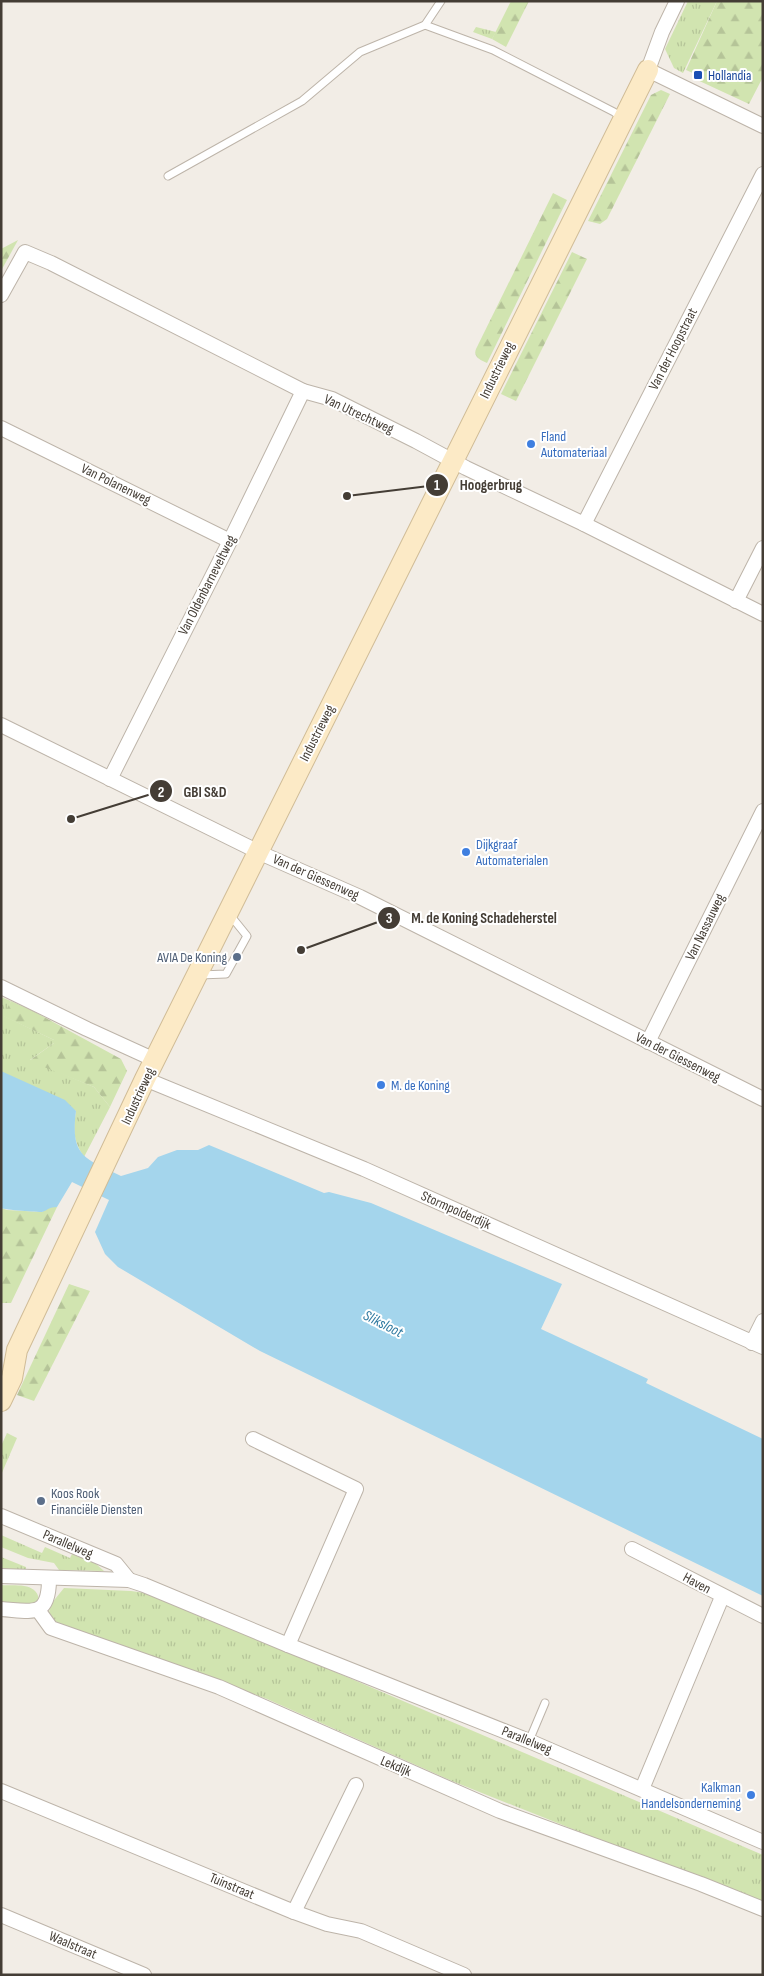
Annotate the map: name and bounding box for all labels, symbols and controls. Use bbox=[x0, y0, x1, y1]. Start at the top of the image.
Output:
place label: Hollandia bbox=[708, 67, 751, 84]
marker: Hollandia bbox=[692, 69, 704, 81]
street label: Van der Hoopstraat bbox=[645, 305, 701, 393]
street label: Industrieweg bbox=[476, 338, 518, 401]
street label: Van Utrechtweg bbox=[321, 390, 397, 438]
place label: Fland Automateriaal bbox=[540, 428, 607, 461]
marker: Fland Automateriaal bbox=[525, 438, 537, 450]
street label: Van Polanenweg bbox=[78, 460, 154, 508]
callout: Hoogerbrug bbox=[425, 470, 532, 500]
text: 1 bbox=[434, 476, 440, 495]
text: Hoogerbrug bbox=[460, 476, 523, 495]
street label: Van Oldenbarneveltweg bbox=[174, 532, 240, 638]
street label: Industrieweg bbox=[296, 702, 339, 764]
callout: GBI S&D bbox=[148, 776, 236, 806]
text: 2 bbox=[158, 783, 164, 802]
text: GBI S&D bbox=[183, 783, 227, 802]
place label: Dijkgraaf Automaterialen bbox=[475, 836, 548, 869]
marker: Dijkgraaf Automaterialen bbox=[460, 846, 472, 858]
street label: Van der Giessenweg bbox=[270, 850, 362, 904]
street label: Van Nassauweg bbox=[682, 891, 729, 963]
callout: M. de Koning Schadeherstel bbox=[376, 903, 567, 933]
text: 3 bbox=[386, 909, 393, 928]
text: M. de Koning Schadeherstel bbox=[411, 909, 557, 928]
place label: AVIA De Koning bbox=[156, 949, 227, 966]
marker: AVIA De Koning bbox=[231, 951, 243, 963]
street label: Van der Giessenweg bbox=[633, 1028, 724, 1086]
street label: Industrieweg bbox=[117, 1064, 159, 1127]
place label: M. de Koning bbox=[391, 1077, 450, 1094]
marker: M. de Koning bbox=[375, 1079, 387, 1091]
street label: Stormpolderdijk bbox=[418, 1187, 494, 1233]
water label: Sliksloot bbox=[360, 1306, 407, 1342]
place label: Koos Rook Financiële Diensten bbox=[51, 1485, 143, 1518]
marker: Koos Rook Financiële Diensten bbox=[35, 1495, 47, 1507]
street label: Parallelweg bbox=[40, 1526, 96, 1562]
street label: Haven bbox=[680, 1569, 714, 1597]
street label: Parallelweg bbox=[499, 1722, 555, 1758]
street label: Lekdijk bbox=[378, 1752, 415, 1780]
place label: Kalkman Handelsonderneming bbox=[641, 1779, 741, 1812]
marker: Kalkman Handelsonderneming bbox=[745, 1789, 757, 1801]
street label: Tuinstraat bbox=[207, 1869, 257, 1903]
street label: Waalstraat bbox=[47, 1927, 99, 1963]

